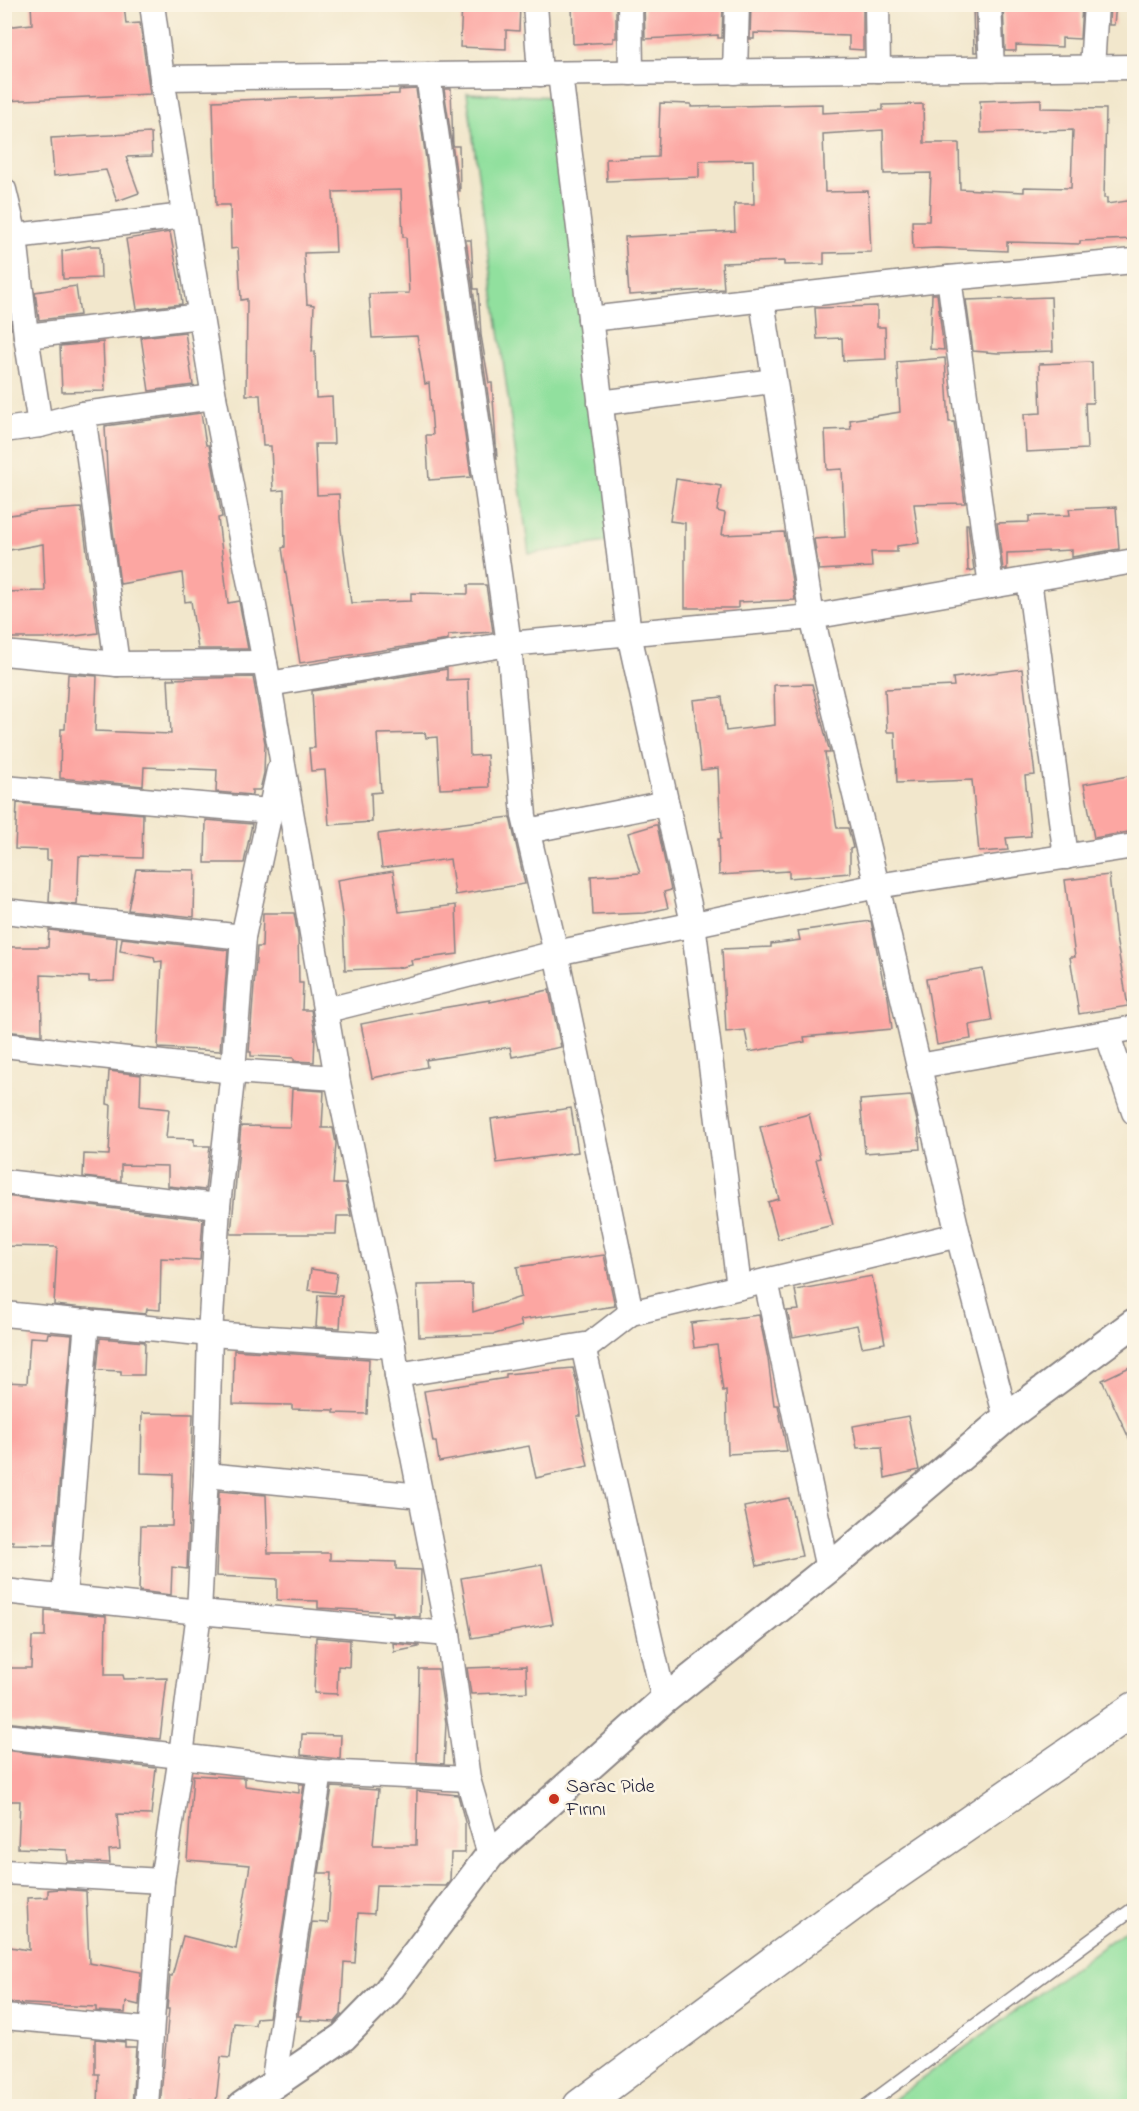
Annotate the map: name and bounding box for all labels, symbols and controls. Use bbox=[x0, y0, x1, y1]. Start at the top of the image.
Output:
place label: Sarac Pide Fırını bbox=[565, 1773, 655, 1825]
marker: Sarac Pide Fırını bbox=[547, 1792, 561, 1806]

